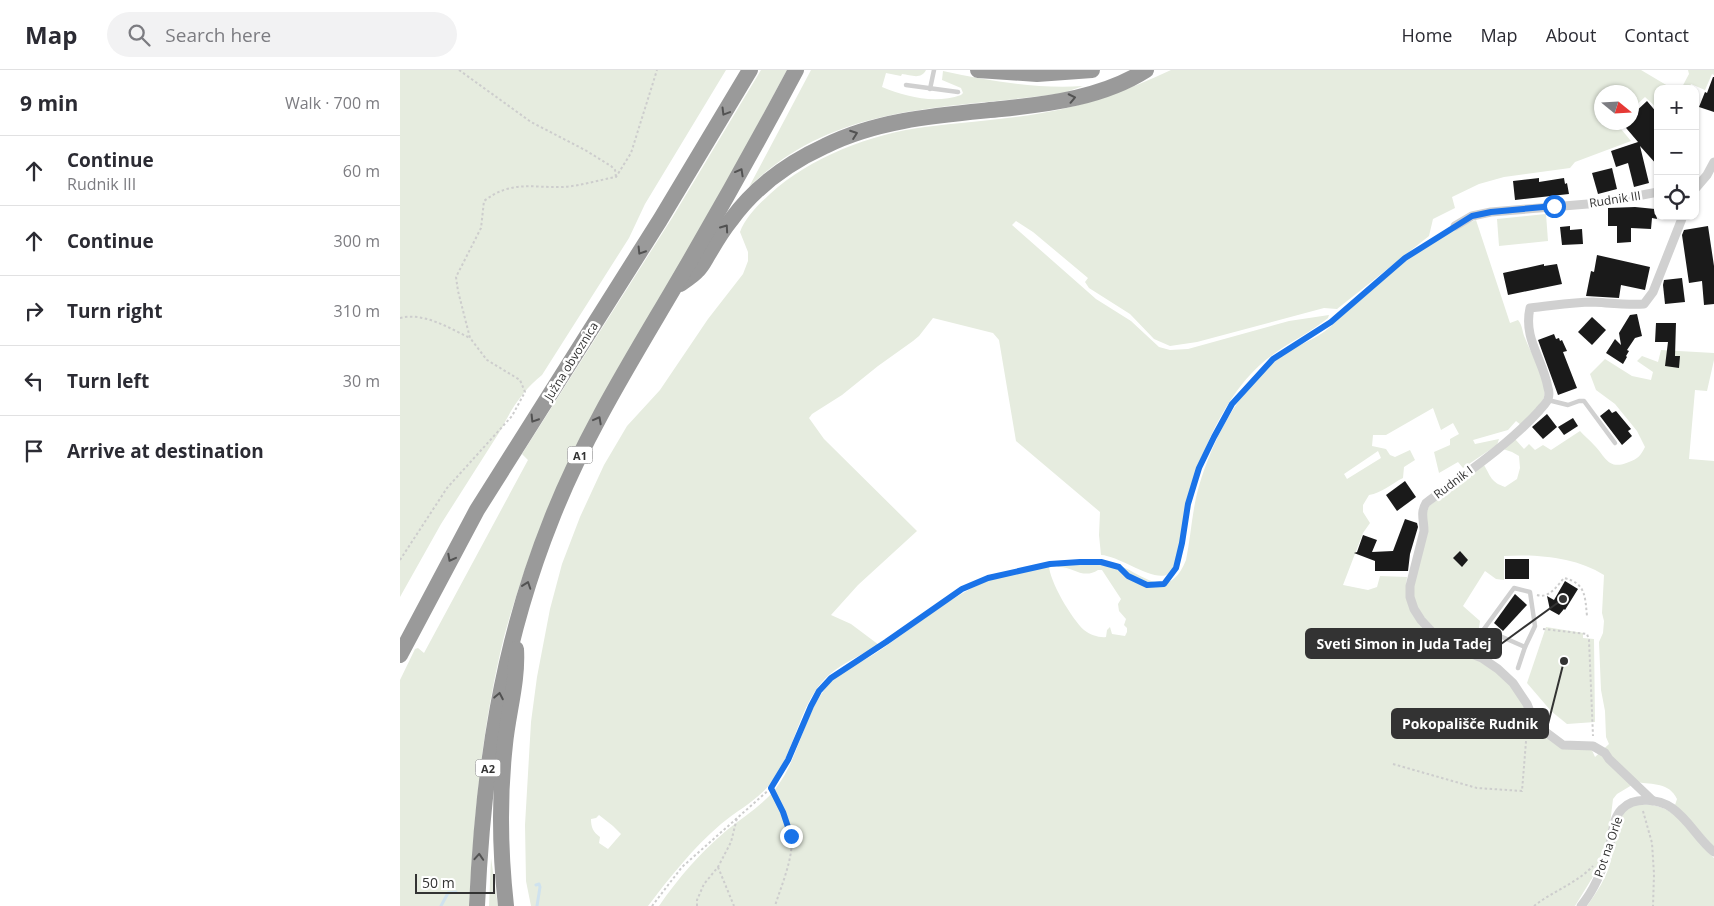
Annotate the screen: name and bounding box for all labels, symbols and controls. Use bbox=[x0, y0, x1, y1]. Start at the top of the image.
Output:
search box bbox=[107, 12, 457, 57]
text: Map bbox=[25, 18, 77, 51]
icon: search bbox=[125, 21, 153, 49]
text: Search here bbox=[165, 22, 271, 48]
text: Home bbox=[1402, 23, 1452, 47]
text: Map bbox=[1480, 23, 1518, 47]
text: About bbox=[1546, 23, 1596, 47]
text: Contact bbox=[1624, 23, 1689, 47]
north arrow bbox=[1594, 85, 1639, 130]
map controls bbox=[1654, 85, 1699, 220]
button: + bbox=[1654, 85, 1699, 130]
text: 9 min bbox=[20, 89, 78, 117]
text: Walk · 700 m bbox=[285, 92, 380, 114]
one-way arrow bbox=[1068, 93, 1077, 104]
one-way arrow bbox=[722, 107, 732, 116]
one-way arrow bbox=[849, 130, 858, 140]
button: − bbox=[1654, 130, 1699, 175]
text: Continue bbox=[67, 147, 154, 173]
icon: ahead bbox=[20, 157, 48, 185]
text: 60 m bbox=[343, 160, 380, 182]
one-way arrow bbox=[734, 169, 744, 178]
text: Rudnik III bbox=[67, 173, 136, 195]
button: locate bbox=[1654, 175, 1699, 220]
street label: Rudnik III bbox=[1588, 187, 1642, 211]
route start bbox=[1543, 195, 1566, 218]
one-way arrow bbox=[719, 224, 728, 234]
icon: ahead bbox=[20, 227, 48, 255]
text: Continue bbox=[67, 228, 154, 254]
text: 300 m bbox=[334, 230, 380, 252]
one-way arrow bbox=[637, 245, 647, 254]
icon: right bbox=[20, 297, 48, 325]
text: Turn right bbox=[67, 298, 162, 324]
text: 310 m bbox=[334, 300, 380, 322]
street label: Južna obvoznica bbox=[540, 319, 602, 404]
icon: left bbox=[20, 367, 48, 395]
text: Turn left bbox=[67, 368, 149, 394]
text: 30 m bbox=[343, 370, 380, 392]
one-way arrow bbox=[531, 413, 540, 423]
one-way arrow bbox=[592, 416, 602, 425]
icon: arrive bbox=[20, 437, 48, 465]
text: Arrive at destination bbox=[67, 438, 264, 464]
road number: A1 bbox=[568, 446, 592, 464]
street label: Rudnik I bbox=[1430, 462, 1476, 502]
one-way arrow bbox=[447, 553, 457, 562]
one-way arrow bbox=[522, 582, 532, 590]
callout: Sveti Simon in Juda Tadej bbox=[1306, 629, 1501, 658]
text: Sveti Simon in Juda Tadej bbox=[1316, 634, 1492, 653]
one-way arrow bbox=[493, 692, 504, 701]
callout: Pokopališče Rudnik bbox=[1392, 709, 1548, 738]
text: Pokopališče Rudnik bbox=[1402, 714, 1538, 733]
road number: A2 bbox=[476, 760, 500, 776]
street label: Pot na Orle bbox=[1590, 814, 1626, 880]
route end bbox=[780, 825, 803, 848]
one-way arrow bbox=[474, 853, 485, 861]
scale bar bbox=[415, 871, 495, 894]
text: 50 m bbox=[422, 873, 455, 892]

